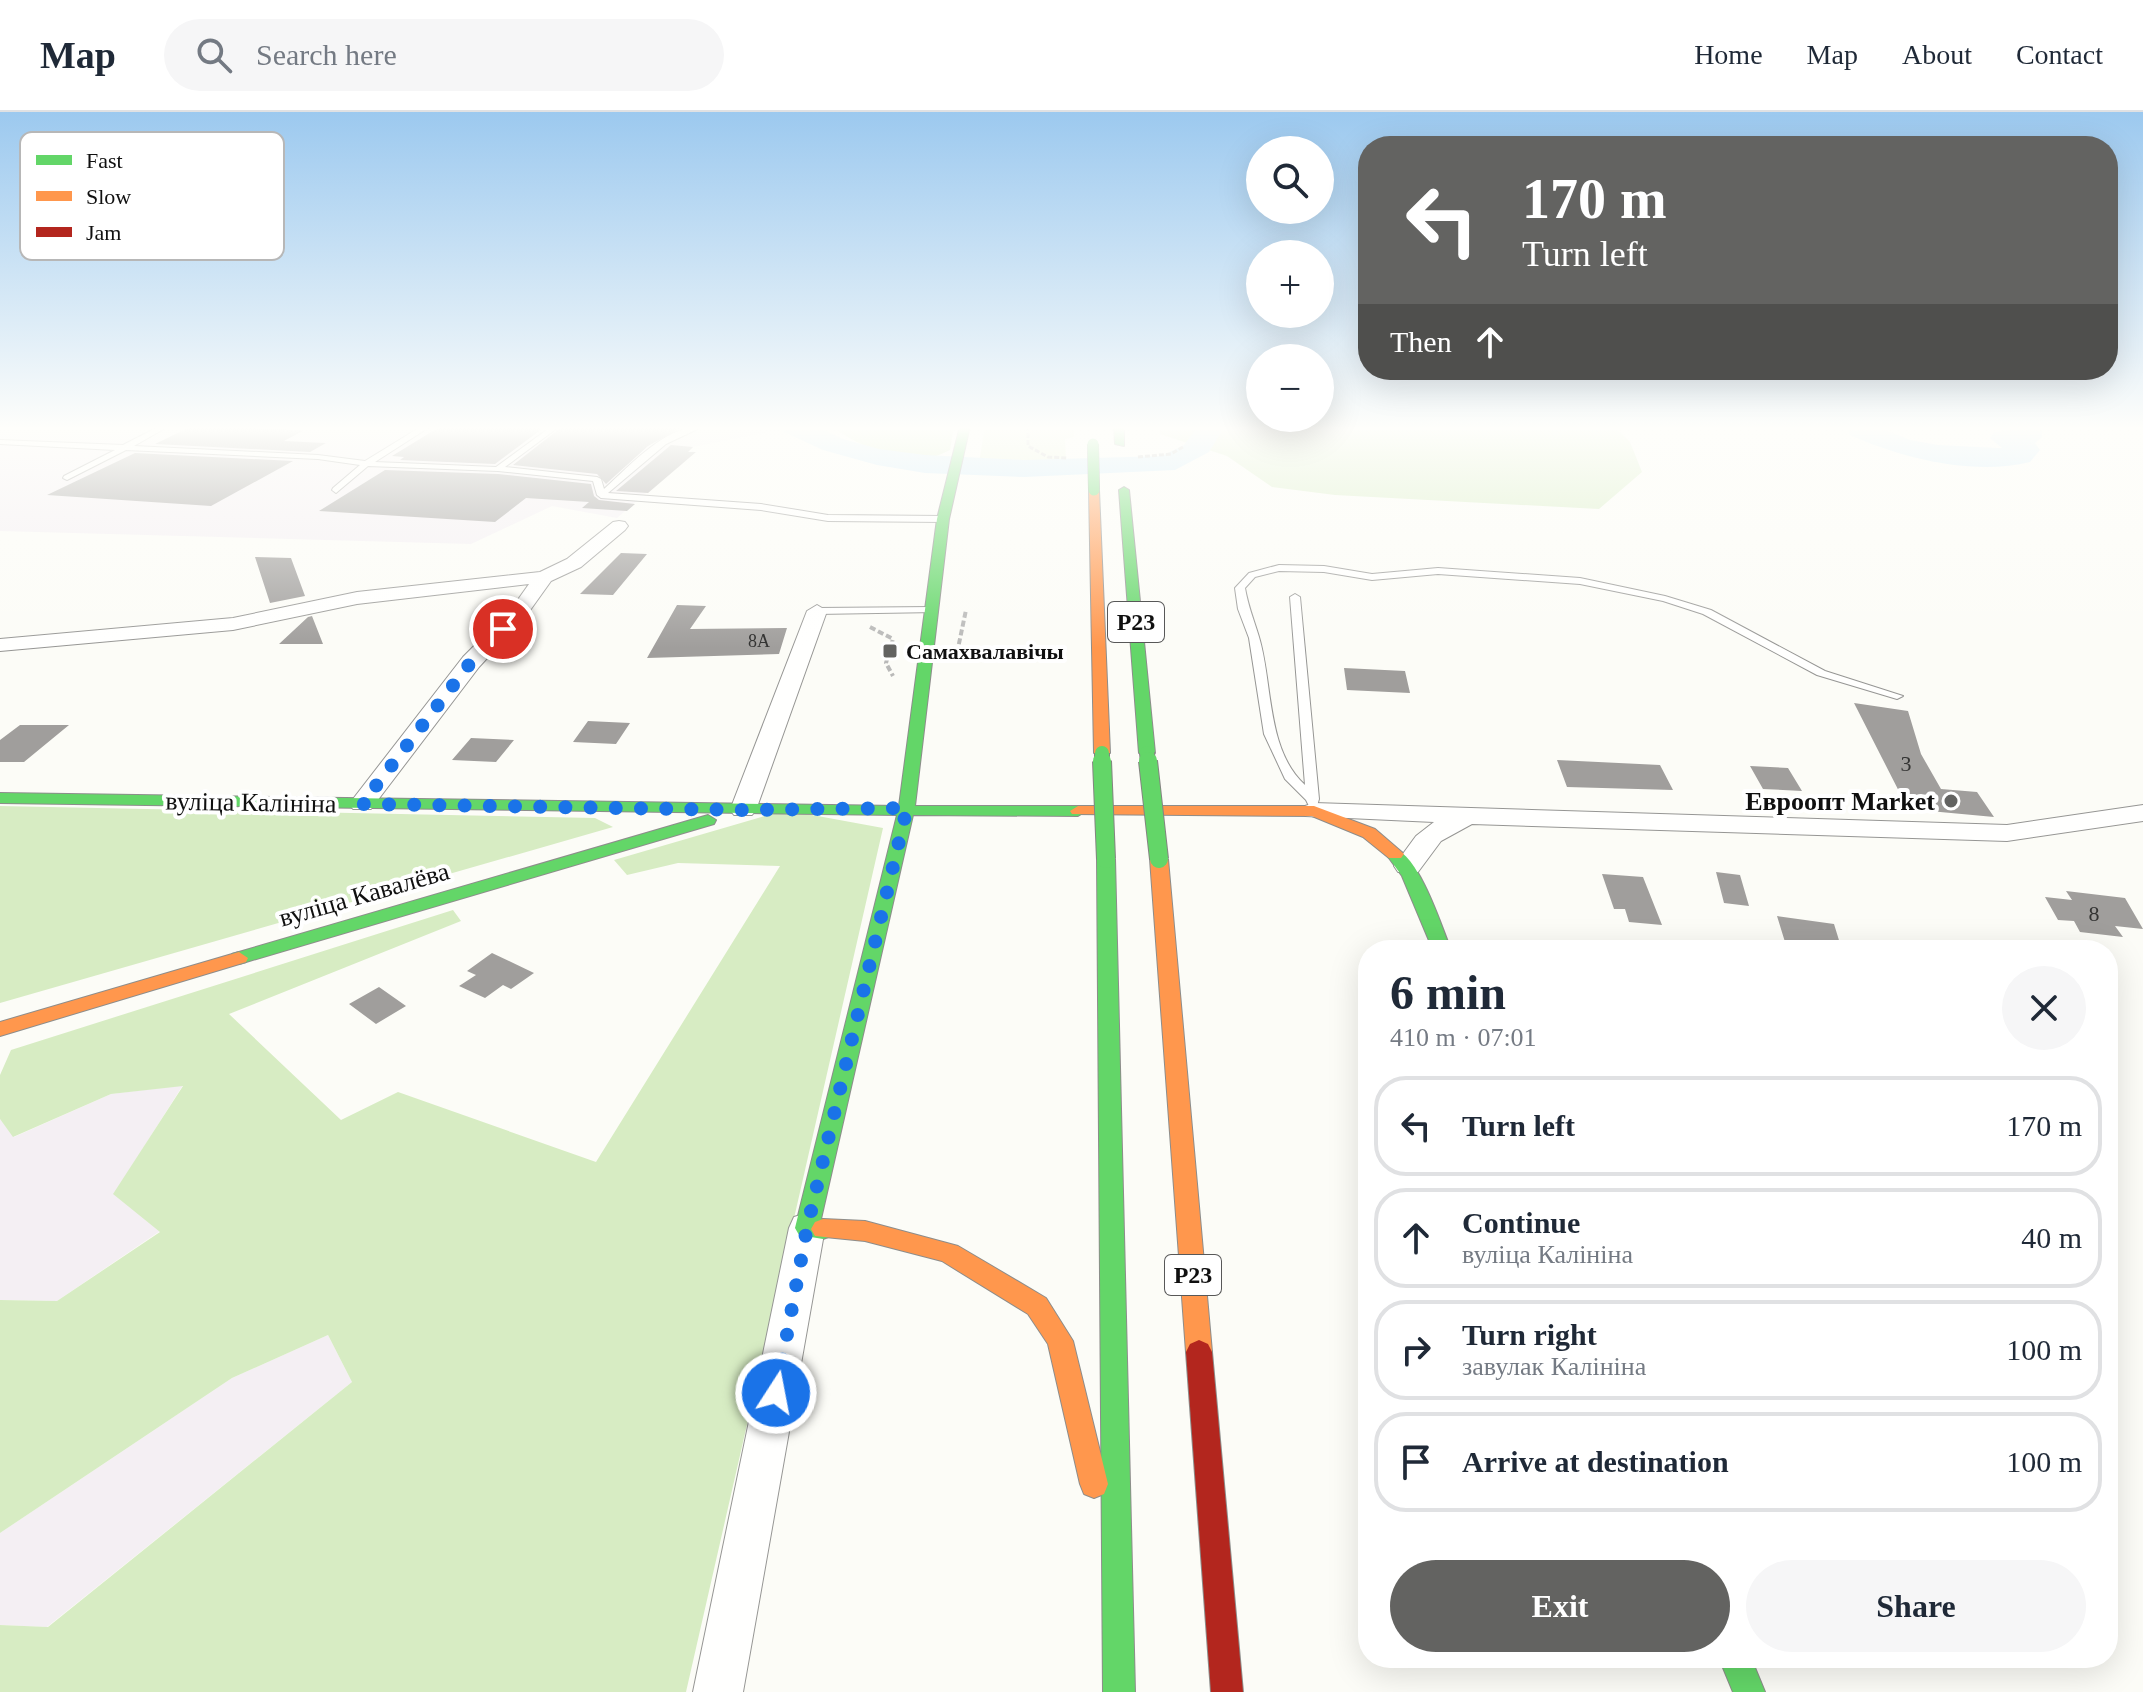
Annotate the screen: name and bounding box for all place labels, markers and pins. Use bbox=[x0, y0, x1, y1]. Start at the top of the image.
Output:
pin bbox=[469, 595, 537, 663]
place label: Самахвалавічы bbox=[906, 639, 1064, 664]
marker: Самахвалавічы bbox=[881, 642, 899, 660]
place label: Евроопт Market bbox=[1745, 787, 1935, 816]
marker: Евроопт Market bbox=[1942, 792, 1960, 810]

